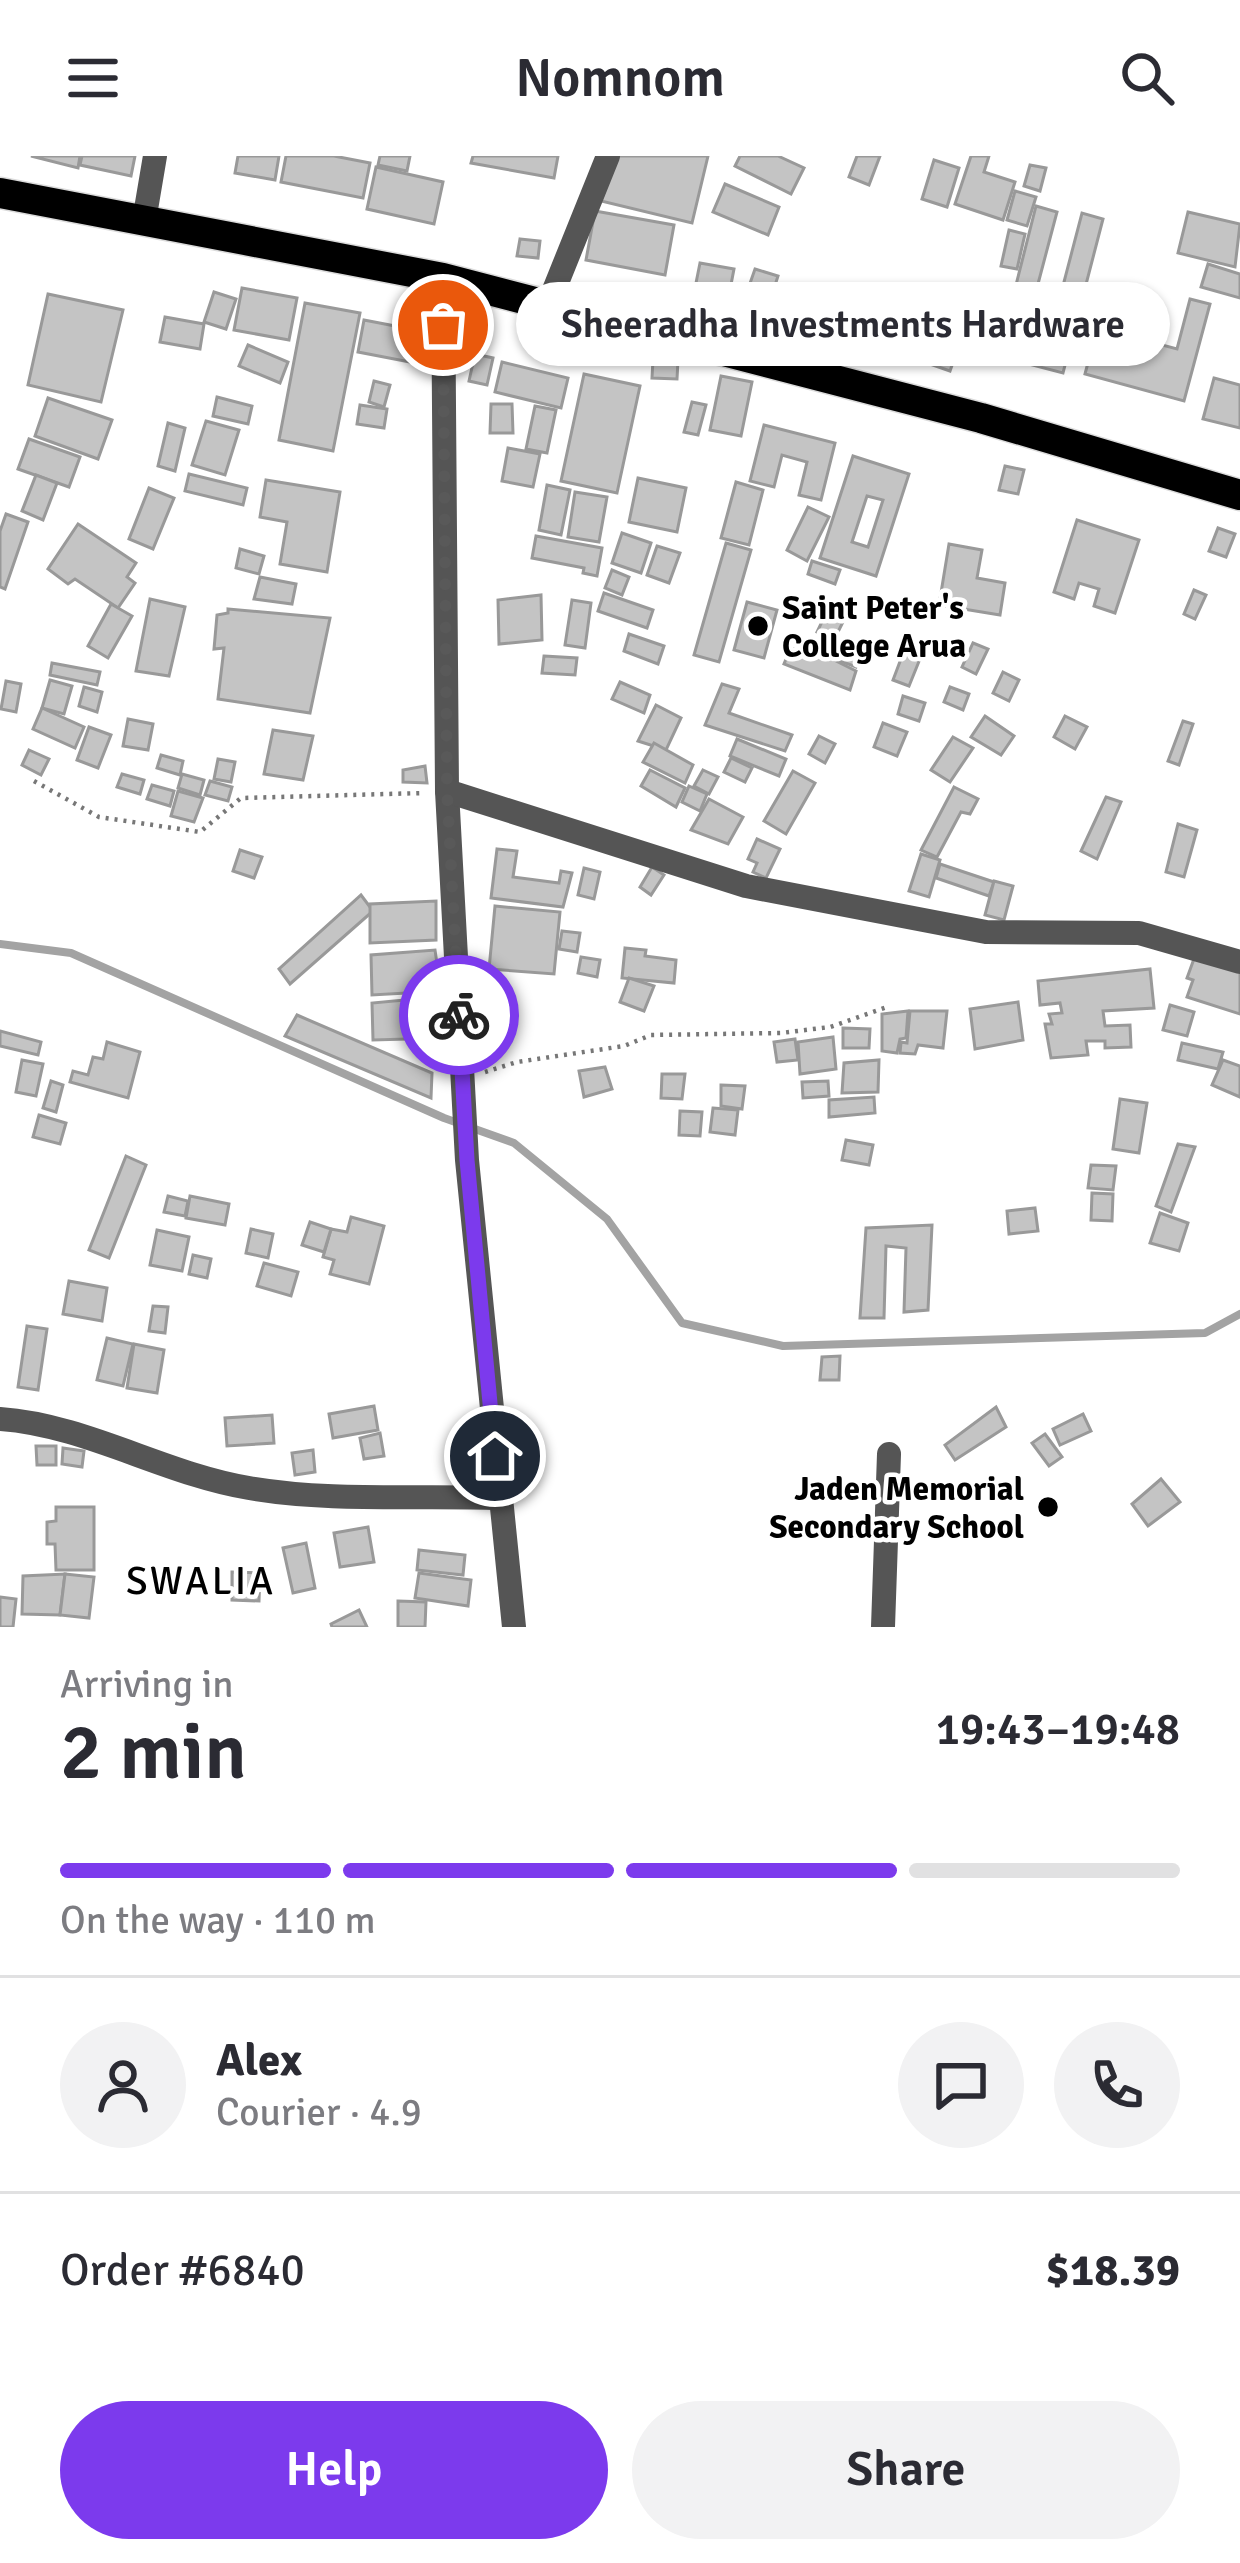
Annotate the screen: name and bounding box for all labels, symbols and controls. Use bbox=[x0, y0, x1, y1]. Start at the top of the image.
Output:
icon: menu bbox=[60, 45, 126, 111]
text: Nomnom bbox=[515, 45, 725, 112]
icon: search bbox=[1114, 45, 1180, 111]
pin bbox=[392, 274, 494, 376]
callout: Sheeradha Investments Hardware bbox=[515, 283, 1169, 367]
icon: bag bbox=[410, 292, 476, 358]
text: Sheeradha Investments Hardware bbox=[561, 300, 1125, 348]
place label: Saint Peter's College Arua bbox=[782, 588, 966, 667]
marker: Saint Peter's College Arua bbox=[745, 613, 771, 639]
courier bbox=[399, 955, 519, 1075]
icon: bike bbox=[426, 982, 492, 1048]
pin bbox=[444, 1405, 546, 1507]
icon: home bbox=[462, 1423, 528, 1489]
place label: Jaden Memorial Secondary School bbox=[769, 1469, 1024, 1548]
marker: Jaden Memorial Secondary School bbox=[1035, 1494, 1061, 1520]
district label: SWALIA bbox=[126, 1557, 276, 1605]
text: Arriving in bbox=[60, 1660, 234, 1708]
text: 19:43–19:48 bbox=[936, 1702, 1180, 1757]
text: 2 min bbox=[60, 1705, 247, 1801]
text: On the way · 110 m bbox=[60, 1896, 376, 1944]
button: person bbox=[60, 2022, 186, 2148]
button: chat bbox=[898, 2022, 1024, 2148]
button: phone bbox=[1054, 2022, 1180, 2148]
text: Alex bbox=[216, 2033, 302, 2088]
text: Courier · 4.9 bbox=[216, 2088, 422, 2136]
text: Order #6840 bbox=[60, 2243, 305, 2298]
text: $18.39 bbox=[1046, 2243, 1180, 2298]
button: Help bbox=[60, 2401, 608, 2539]
button: Share bbox=[632, 2401, 1180, 2539]

